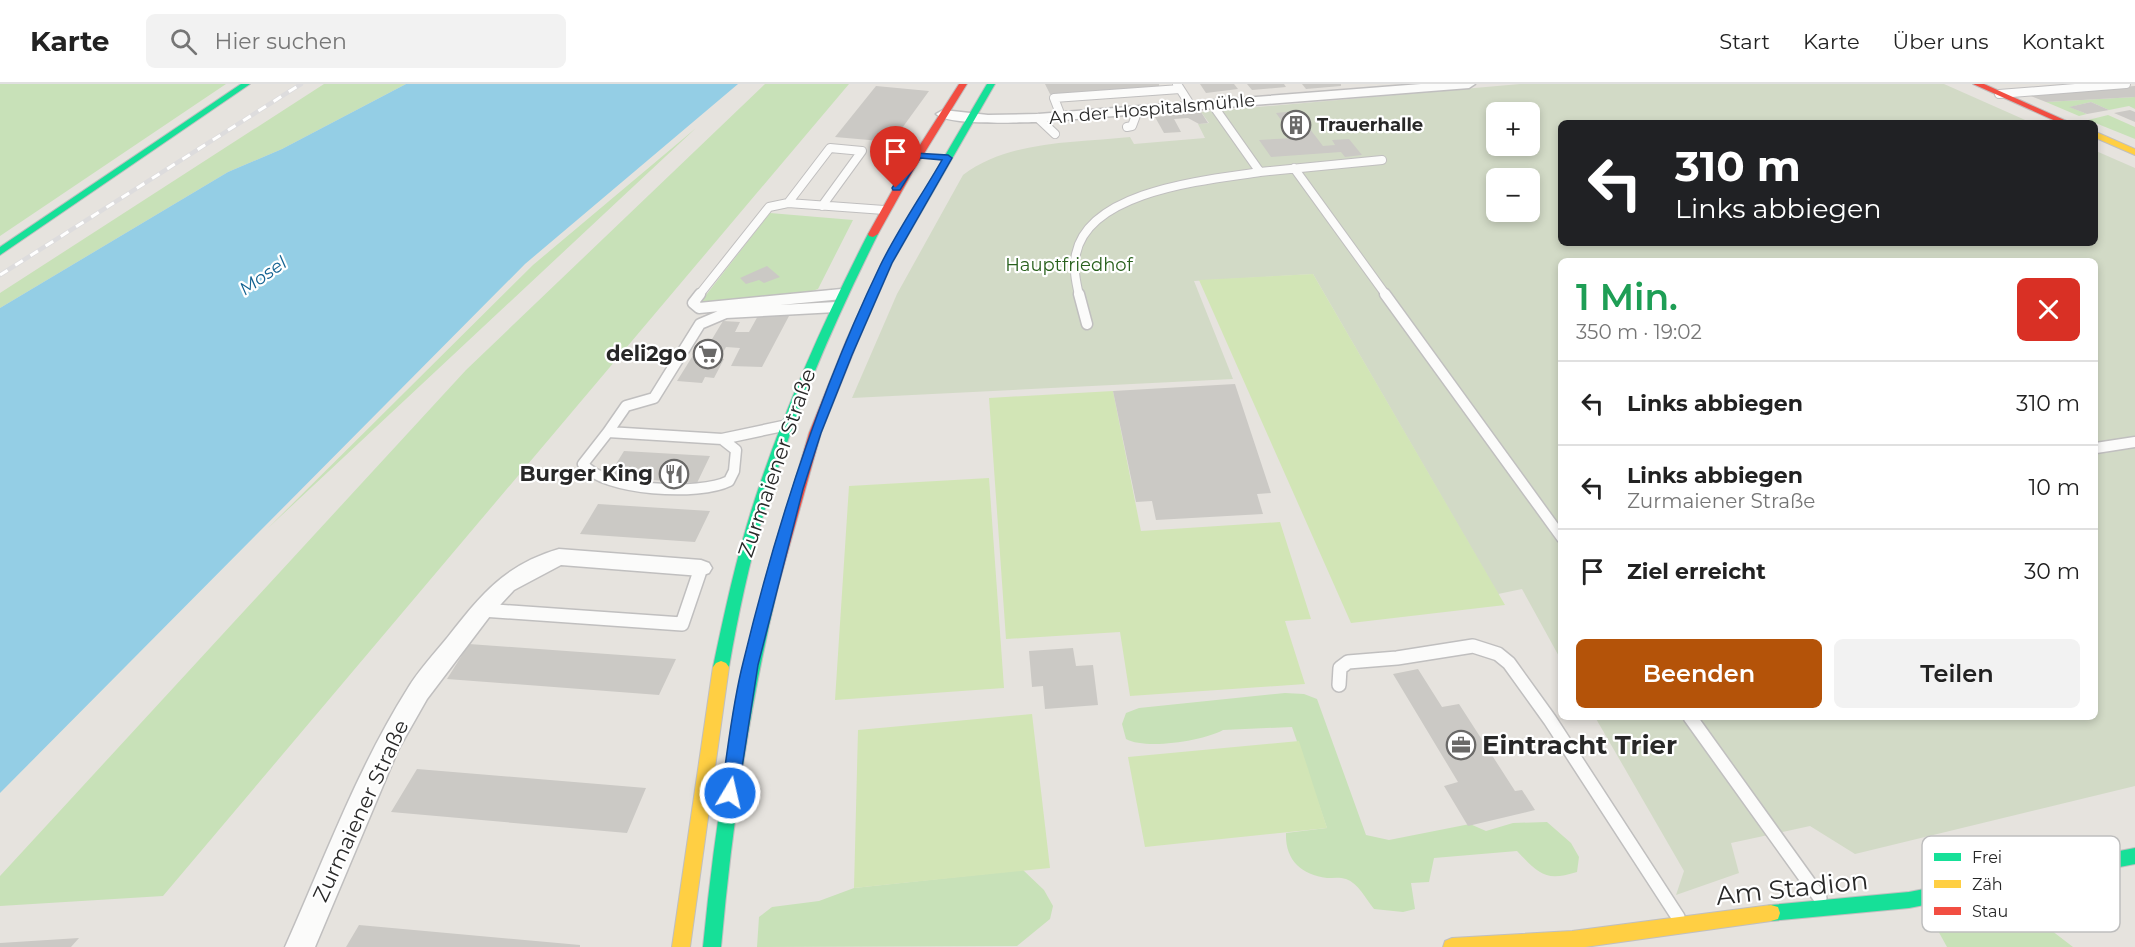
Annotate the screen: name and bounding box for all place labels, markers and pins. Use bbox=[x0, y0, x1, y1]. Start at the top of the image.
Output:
building icon: Trauerhalle bbox=[1280, 109, 1312, 141]
place label: Trauerhalle bbox=[1317, 114, 1423, 136]
pin bbox=[870, 126, 921, 188]
supermarket icon: deli2go bbox=[692, 338, 724, 370]
place label: deli2go bbox=[606, 341, 687, 366]
restaurant icon: Burger King bbox=[658, 458, 690, 490]
place label: Burger King bbox=[520, 461, 653, 486]
office icon: Eintracht Trier bbox=[1445, 729, 1477, 761]
place label: Eintracht Trier bbox=[1482, 729, 1677, 761]

